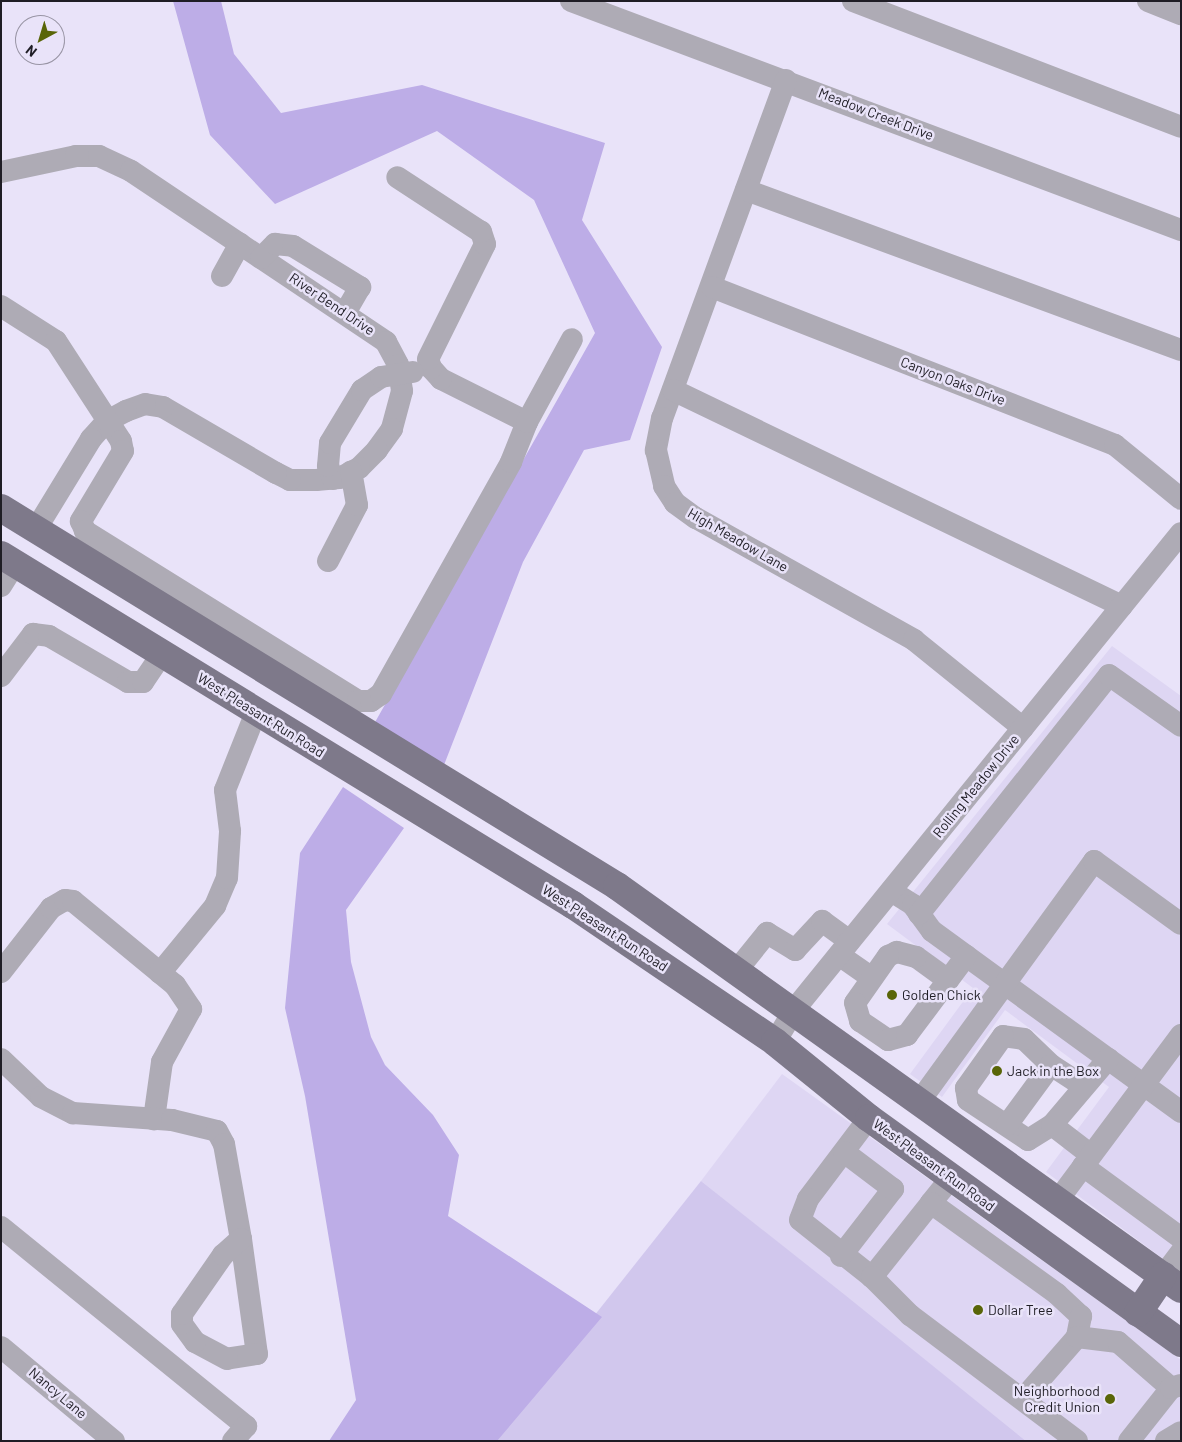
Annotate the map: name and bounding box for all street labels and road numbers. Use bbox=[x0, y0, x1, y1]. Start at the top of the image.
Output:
street label: Meadow Creek Drive bbox=[816, 84, 936, 144]
street label: River Bend Drive bbox=[286, 269, 378, 339]
street label: Canyon Oaks Drive bbox=[898, 353, 1008, 409]
street label: High Meadow Lane bbox=[685, 504, 791, 576]
street label: West Pleasant Run Road bbox=[195, 669, 327, 761]
street label: Rolling Meadow Drive bbox=[929, 731, 1023, 841]
street label: West Pleasant Run Road bbox=[539, 881, 671, 975]
street label: West Pleasant Run Road bbox=[870, 1115, 998, 1215]
street label: Nancy Lane bbox=[26, 1364, 90, 1422]

